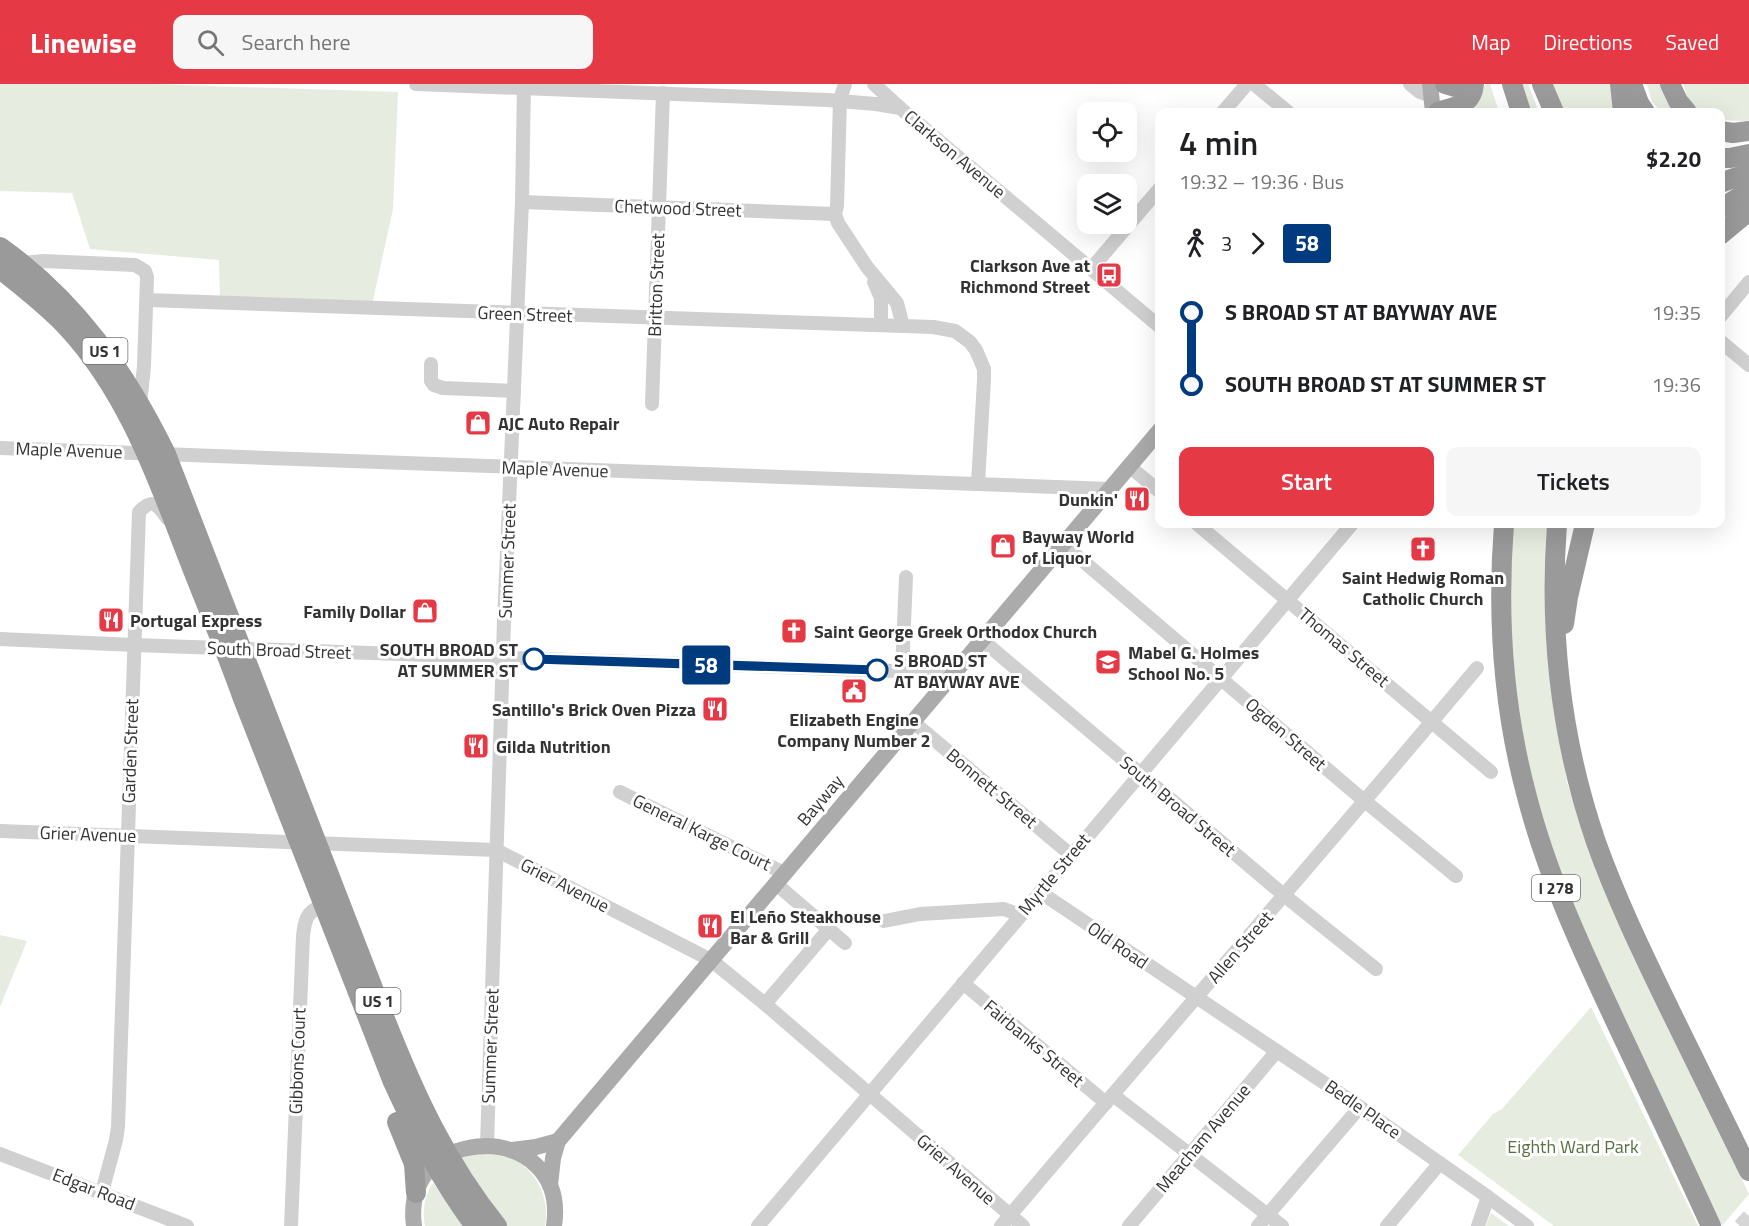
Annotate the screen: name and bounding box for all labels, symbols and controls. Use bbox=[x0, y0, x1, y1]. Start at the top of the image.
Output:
search box bbox=[173, 15, 593, 69]
text: Linewise bbox=[30, 21, 137, 64]
text: Search here bbox=[242, 25, 351, 59]
icon: search bbox=[194, 26, 227, 59]
text: Map bbox=[1471, 26, 1511, 58]
text: Directions bbox=[1544, 26, 1633, 58]
text: Saved bbox=[1666, 26, 1719, 58]
map controls bbox=[1077, 102, 1137, 234]
button: locate bbox=[1077, 102, 1137, 162]
street label: Clarkson Avenue bbox=[898, 103, 1012, 205]
text: 4 min bbox=[1179, 118, 1258, 168]
text: $2.20 bbox=[1646, 142, 1701, 176]
text: 19:32 – 19:36 · Bus bbox=[1179, 166, 1344, 197]
button: layers bbox=[1077, 174, 1137, 234]
street label: Chetwood Street bbox=[614, 192, 743, 224]
icon: walk bbox=[1179, 227, 1212, 260]
icon: forward bbox=[1241, 227, 1274, 260]
text: 58 bbox=[1295, 227, 1319, 259]
text: 3 bbox=[1221, 228, 1232, 259]
street label: Britton Street bbox=[641, 232, 671, 337]
place label: Clarkson Ave at Richmond Street bbox=[960, 252, 1090, 300]
bus stop icon: Clarkson Ave at Richmond Street bbox=[1094, 260, 1124, 290]
text: S BROAD ST AT BAYWAY AVE bbox=[1225, 295, 1497, 329]
text: 19:35 bbox=[1652, 297, 1701, 328]
street label: Green Street bbox=[477, 299, 574, 329]
road number: US 1 bbox=[82, 338, 128, 364]
text: SOUTH BROAD ST AT SUMMER ST bbox=[1225, 367, 1546, 401]
text: 19:36 bbox=[1652, 369, 1701, 400]
shop icon: AJC Auto Repair bbox=[463, 408, 493, 438]
place label: AJC Auto Repair bbox=[498, 410, 620, 437]
street label: Maple Avenue bbox=[15, 435, 123, 465]
button: Start bbox=[1179, 447, 1434, 516]
button: Tickets bbox=[1446, 447, 1701, 516]
street label: Maple Avenue bbox=[501, 454, 609, 484]
restaurant icon: Dunkin' bbox=[1122, 484, 1152, 514]
place label: Dunkin' bbox=[1059, 486, 1118, 513]
street label: Summer Street bbox=[491, 502, 523, 619]
place label: Bayway World of Liquor bbox=[1022, 523, 1134, 571]
shop icon: Bayway World of Liquor bbox=[988, 531, 1018, 561]
church icon: Saint Hedwig Roman Catholic Church bbox=[1408, 534, 1438, 564]
place label: Saint Hedwig Roman Catholic Church bbox=[1342, 564, 1504, 612]
shop icon: Family Dollar bbox=[410, 596, 440, 626]
place label: Family Dollar bbox=[303, 598, 406, 625]
street label: Thomas Street bbox=[1293, 601, 1396, 694]
restaurant icon: Portugal Express bbox=[96, 605, 126, 635]
place label: Portugal Express bbox=[130, 607, 262, 634]
church icon: Saint George Greek Orthodox Church bbox=[779, 616, 809, 646]
place label: Saint George Greek Orthodox Church bbox=[814, 618, 1097, 645]
street label: South Broad Street bbox=[206, 634, 352, 666]
place label: SOUTH BROAD ST AT SUMMER ST bbox=[380, 636, 519, 684]
place label: Mabel G. Holmes School No. 5 bbox=[1128, 639, 1259, 687]
line badge: 58 bbox=[679, 646, 733, 684]
place label: S BROAD ST AT BAYWAY AVE bbox=[894, 647, 1020, 695]
school or university icon: Mabel G. Holmes School No. 5 bbox=[1093, 647, 1123, 677]
marker: SOUTH BROAD ST AT SUMMER ST bbox=[523, 648, 545, 670]
text: 58 bbox=[694, 649, 718, 681]
marker: S BROAD ST AT BAYWAY AVE bbox=[866, 659, 888, 681]
public building icon: Elizabeth Engine Company Number 2 bbox=[839, 676, 869, 706]
street label: Ogden Street bbox=[1239, 691, 1333, 777]
restaurant icon: Santillo's Brick Oven Pizza bbox=[700, 694, 730, 724]
place label: Santillo's Brick Oven Pizza bbox=[492, 696, 696, 723]
street label: Garden Street bbox=[115, 698, 145, 804]
place label: Elizabeth Engine Company Number 2 bbox=[777, 706, 931, 754]
restaurant icon: Gilda Nutrition bbox=[461, 731, 491, 761]
place label: Gilda Nutrition bbox=[496, 733, 611, 760]
street label: Bonnett Street bbox=[940, 742, 1044, 835]
street label: South Broad Street bbox=[1114, 749, 1242, 863]
street label: Bayway bbox=[790, 768, 850, 832]
street label: General Karge Court bbox=[628, 787, 776, 878]
street label: Grier Avenue bbox=[39, 819, 137, 849]
street label: Myrtle Street bbox=[1012, 827, 1097, 921]
street label: Grier Avenue bbox=[516, 851, 614, 919]
road number: I 278 bbox=[1532, 875, 1580, 901]
place label: El Leño Steakhouse Bar & Grill bbox=[730, 903, 881, 951]
street label: Allen Street bbox=[1201, 904, 1280, 989]
restaurant icon: El Leño Steakhouse Bar & Grill bbox=[695, 911, 725, 941]
street label: Old Road bbox=[1082, 915, 1154, 975]
street label: Summer Street bbox=[474, 987, 506, 1104]
road number: US 1 bbox=[356, 988, 400, 1014]
street label: Fairbanks Street bbox=[978, 993, 1091, 1093]
street label: Gibbons Court bbox=[282, 1007, 312, 1115]
street label: Bedle Place bbox=[1319, 1073, 1407, 1145]
street label: Meacham Avenue bbox=[1149, 1078, 1257, 1198]
street label: Grier Avenue bbox=[911, 1127, 1001, 1211]
park label: Eighth Ward Park bbox=[1507, 1133, 1639, 1160]
street label: Edgar Road bbox=[49, 1161, 139, 1217]

